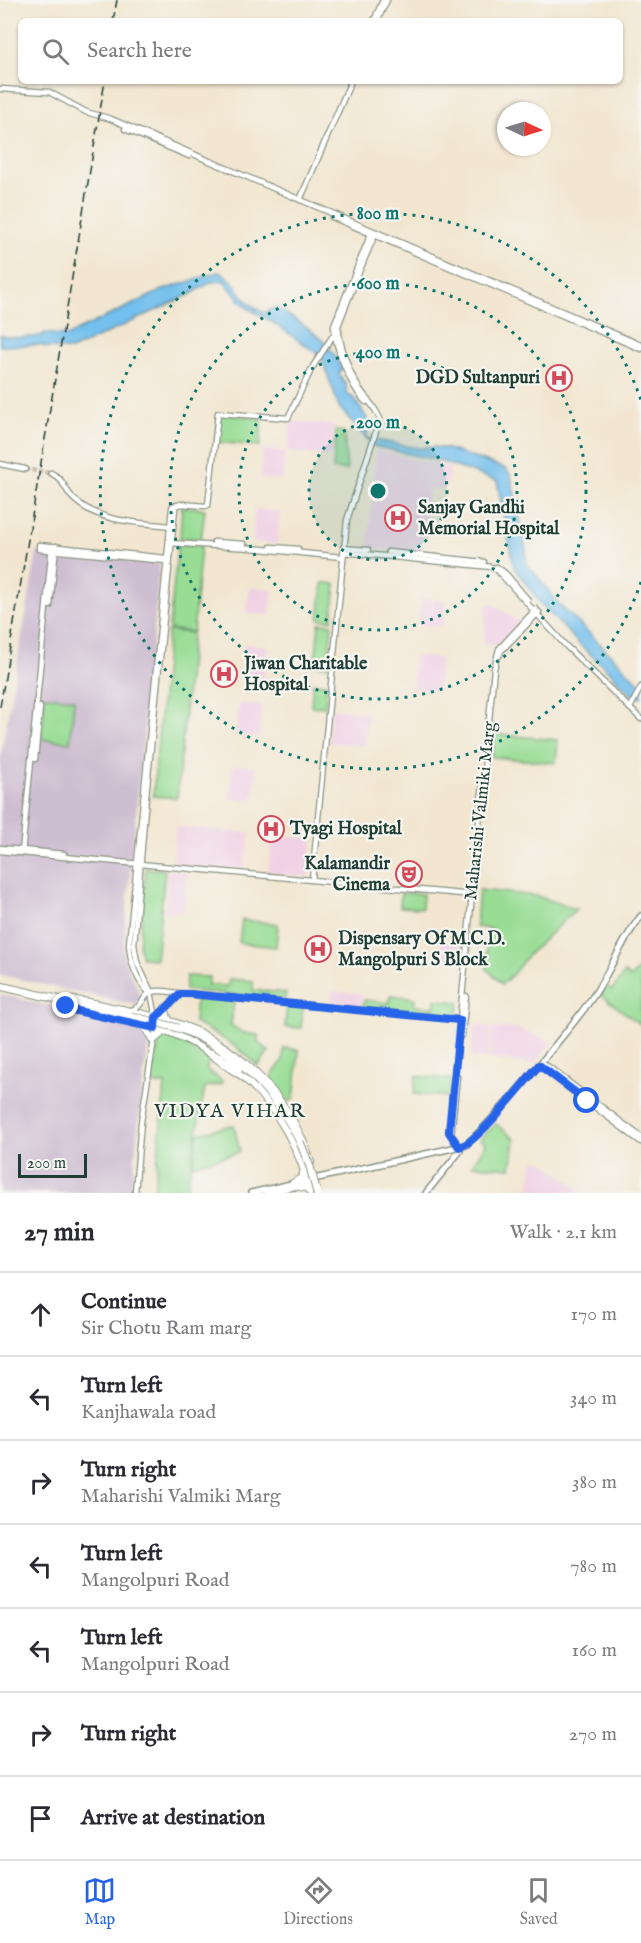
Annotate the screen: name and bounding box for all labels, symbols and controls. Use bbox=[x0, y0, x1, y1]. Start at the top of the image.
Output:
search box bbox=[18, 18, 623, 84]
icon: search bbox=[39, 35, 72, 68]
text: Search here bbox=[87, 37, 192, 65]
north arrow bbox=[497, 102, 551, 156]
text: 800 m bbox=[357, 203, 399, 226]
text: 600 m bbox=[356, 273, 400, 296]
text: 400 m bbox=[356, 342, 400, 365]
hospital icon: DGD Sultanpuri bbox=[544, 363, 574, 393]
place label: DGD Sultanpuri bbox=[416, 367, 540, 390]
text: 200 m bbox=[356, 412, 400, 435]
centre of rings bbox=[368, 481, 388, 501]
place label: Sanjay Gandhi Memorial Hospital bbox=[418, 497, 560, 541]
hospital icon: Sanjay Gandhi Memorial Hospital bbox=[383, 503, 413, 533]
place label: Jiwan Charitable Hospital bbox=[242, 653, 368, 697]
hospital icon: Jiwan Charitable Hospital bbox=[209, 659, 239, 689]
street label: Maharishi Valmiki Marg bbox=[460, 720, 502, 902]
hospital icon: Tyagi Hospital bbox=[256, 814, 286, 844]
place label: Tyagi Hospital bbox=[289, 818, 403, 841]
place label: Kalamandir Cinema bbox=[304, 853, 391, 897]
theatre icon: Kalamandir Cinema bbox=[394, 859, 424, 889]
place label: Dispensary Of M.C.D. Mangolpuri S Block bbox=[338, 928, 505, 972]
hospital icon: Dispensary Of M.C.D. Mangolpuri S Block bbox=[303, 934, 333, 964]
route end bbox=[52, 992, 78, 1018]
route start bbox=[573, 1087, 599, 1113]
district label: VIDYA VIHAR bbox=[153, 1099, 306, 1124]
scale bar bbox=[18, 1151, 87, 1178]
text: 200 m bbox=[27, 1154, 66, 1174]
text: 27 min bbox=[24, 1216, 95, 1249]
text: Walk · 2.1 km bbox=[510, 1220, 617, 1245]
text: Continue bbox=[81, 1288, 167, 1316]
icon: ahead bbox=[24, 1298, 57, 1331]
text: 170 m bbox=[571, 1302, 617, 1327]
text: Sir Chotu Ram marg bbox=[81, 1316, 251, 1341]
text: Turn left bbox=[81, 1372, 163, 1400]
icon: left bbox=[24, 1382, 57, 1415]
text: 340 m bbox=[570, 1386, 617, 1411]
text: Kanjhawala road bbox=[81, 1400, 216, 1425]
text: Turn right bbox=[81, 1456, 176, 1484]
icon: right bbox=[24, 1466, 57, 1499]
text: 380 m bbox=[572, 1470, 617, 1495]
text: Maharishi Valmiki Marg bbox=[81, 1484, 281, 1509]
text: Turn left bbox=[81, 1540, 163, 1568]
icon: left bbox=[24, 1550, 57, 1583]
text: 780 m bbox=[570, 1554, 617, 1579]
text: Mangolpuri Road bbox=[81, 1568, 229, 1593]
text: Turn left bbox=[81, 1624, 163, 1652]
icon: left bbox=[24, 1634, 57, 1667]
text: 160 m bbox=[571, 1638, 617, 1663]
text: Mangolpuri Road bbox=[81, 1652, 229, 1677]
icon: right bbox=[24, 1718, 57, 1751]
text: Turn right bbox=[81, 1720, 176, 1748]
text: 270 m bbox=[569, 1722, 617, 1747]
icon: arrive bbox=[24, 1802, 57, 1835]
text: Arrive at destination bbox=[81, 1804, 265, 1832]
tab: Map bbox=[83, 1874, 116, 1930]
tab: Directions bbox=[283, 1874, 353, 1930]
tab: Saved bbox=[520, 1874, 558, 1930]

